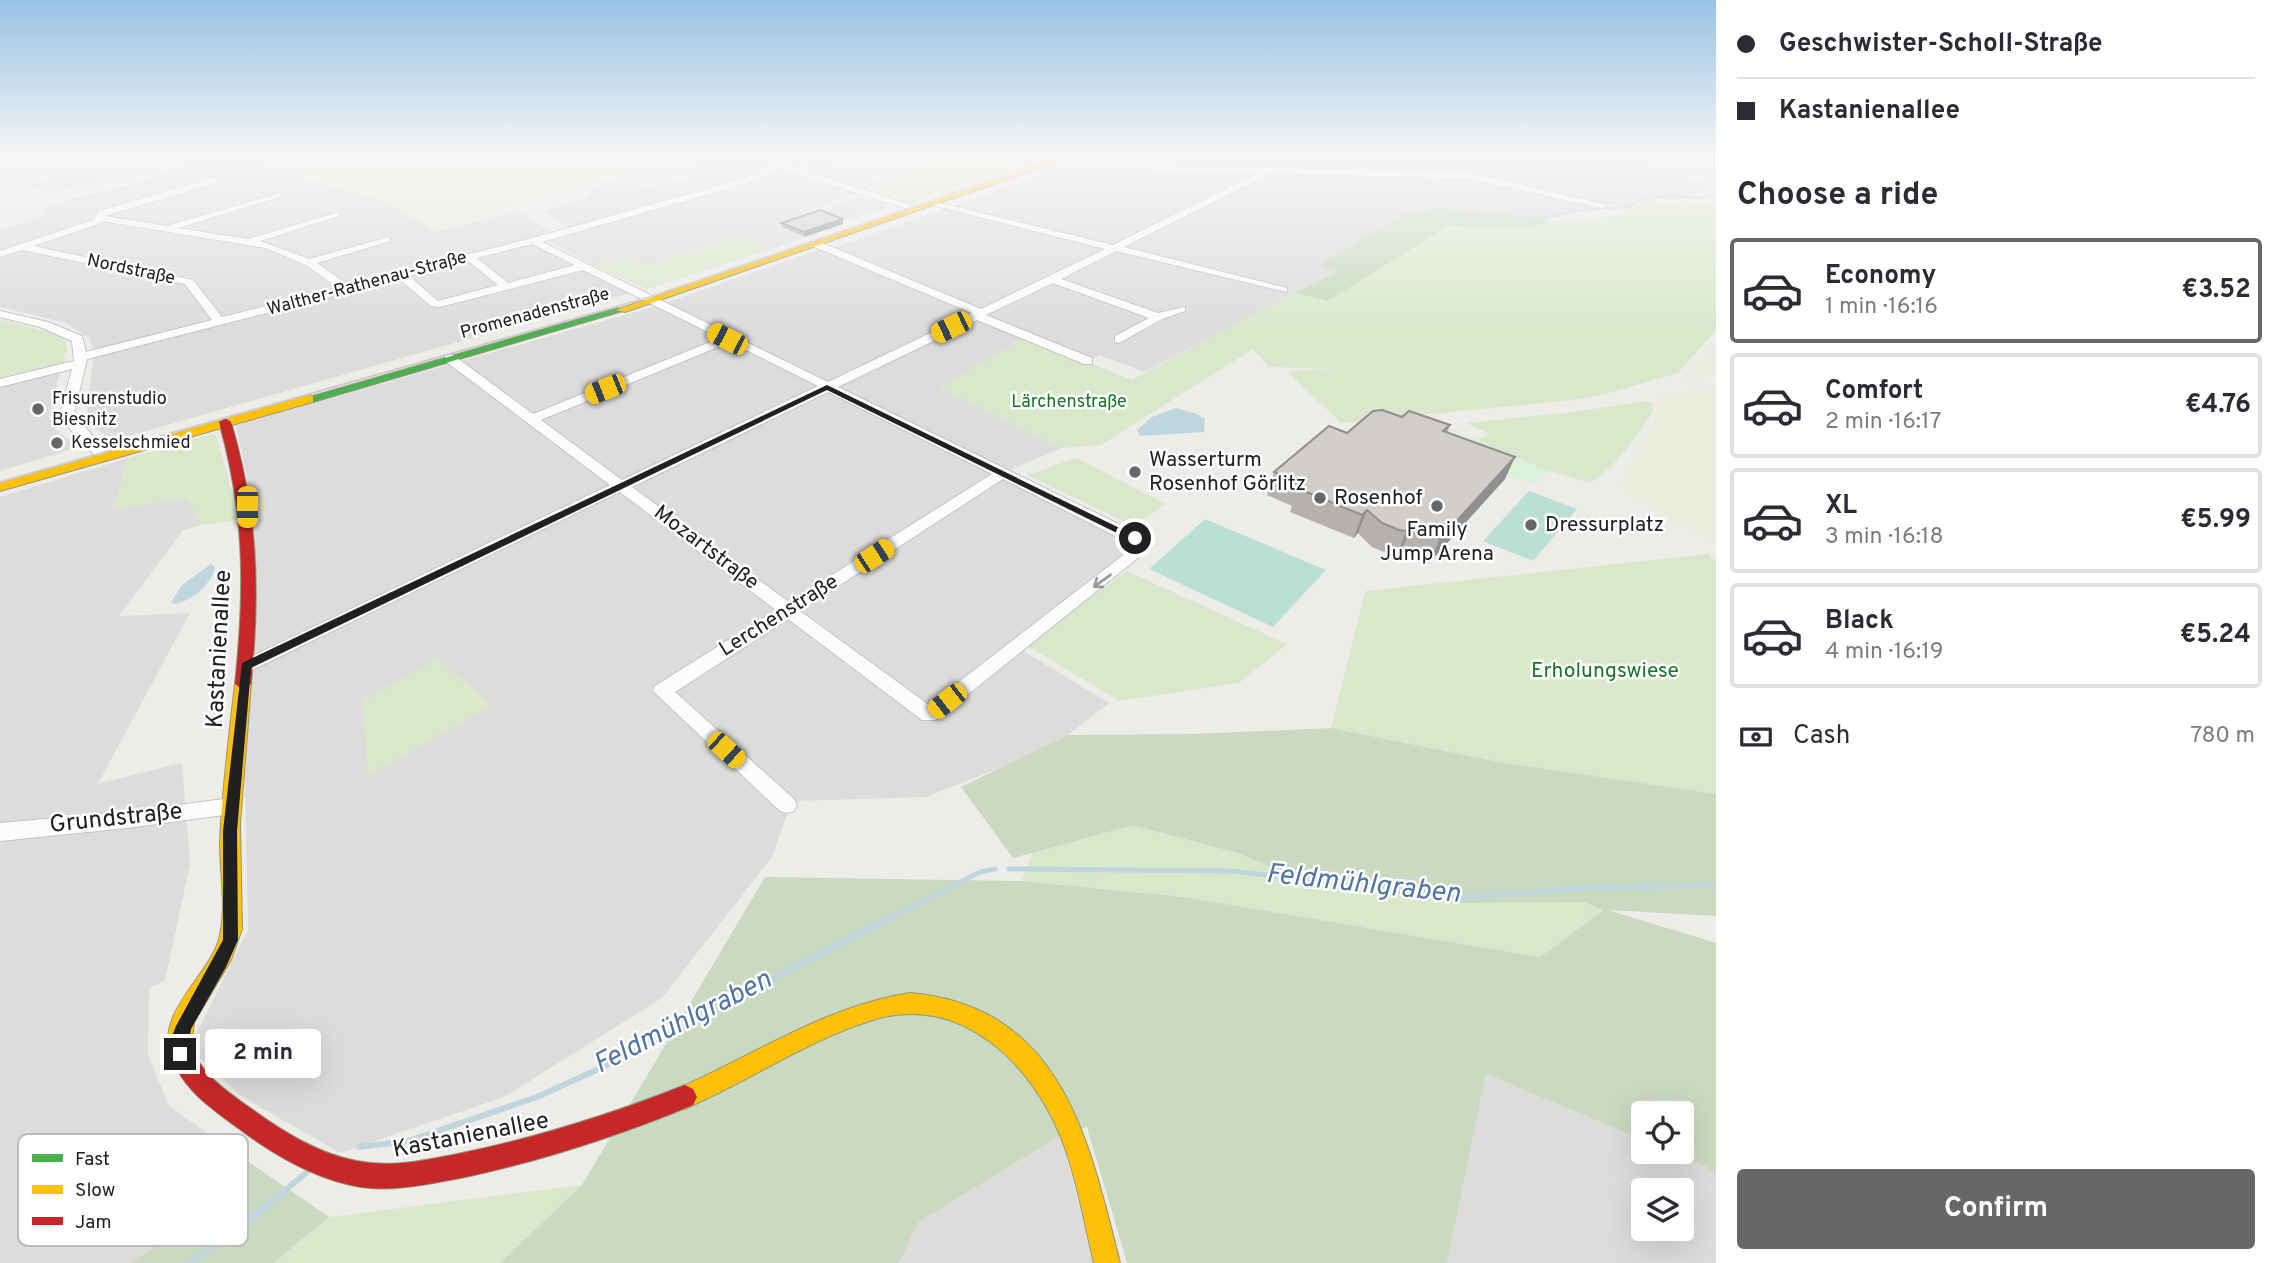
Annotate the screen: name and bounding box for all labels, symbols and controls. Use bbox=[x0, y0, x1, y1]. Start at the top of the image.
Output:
text: Geschwister-Scholl-Straße bbox=[1779, 28, 2103, 61]
text: Kastanienallee bbox=[1779, 95, 1960, 128]
text: Choose a ride bbox=[1737, 176, 1938, 216]
street label: Walther-Rathenau-Straße bbox=[264, 246, 470, 322]
street label: Nordstraße bbox=[85, 249, 177, 291]
icon: car bbox=[1741, 259, 1804, 322]
text: Economy bbox=[1825, 260, 1936, 293]
text: €3.52 bbox=[2181, 274, 2251, 307]
street label: Promenadenstraße bbox=[458, 283, 612, 345]
text: 1 min · 16:16 bbox=[1825, 293, 1938, 322]
car bbox=[928, 308, 975, 346]
car bbox=[704, 320, 751, 358]
car bbox=[582, 371, 629, 407]
icon: car bbox=[1741, 374, 1804, 437]
text: Comfort bbox=[1825, 375, 1923, 408]
place label: Frisurenstudio Biesnitz bbox=[52, 388, 167, 432]
text: €4.76 bbox=[2185, 389, 2251, 422]
park label: Lärchenstraße bbox=[1011, 391, 1127, 414]
marker: Frisurenstudio Biesnitz bbox=[30, 401, 46, 417]
text: 2 min · 16:17 bbox=[1825, 408, 1942, 437]
place label: Kesselschmied bbox=[71, 432, 191, 455]
marker: Kesselschmied bbox=[49, 435, 65, 451]
place label: Wasserturm Rosenhof Görlitz bbox=[1149, 447, 1306, 498]
marker: Wasserturm Rosenhof Görlitz bbox=[1127, 464, 1143, 480]
place label: Rosenhof bbox=[1334, 485, 1423, 512]
car bbox=[237, 486, 258, 528]
icon: car bbox=[1741, 489, 1804, 552]
marker: Rosenhof bbox=[1312, 490, 1328, 506]
text: XL bbox=[1825, 490, 1857, 523]
marker: Family Jump Arena bbox=[1429, 498, 1445, 514]
street label: Mozartstraße bbox=[648, 500, 764, 596]
text: €5.99 bbox=[2180, 504, 2251, 537]
place label: Dressurplatz bbox=[1545, 512, 1664, 539]
place label: Family Jump Arena bbox=[1380, 517, 1494, 568]
marker: Dressurplatz bbox=[1523, 517, 1539, 533]
route start bbox=[1119, 522, 1151, 554]
text: 3 min · 16:18 bbox=[1825, 523, 1943, 552]
car bbox=[851, 536, 898, 576]
street label: Kastanienallee bbox=[201, 569, 239, 729]
street label: Lerchenstraße bbox=[714, 569, 844, 663]
one-way arrow bbox=[1093, 573, 1112, 588]
icon: car bbox=[1741, 604, 1804, 667]
text: Black bbox=[1825, 605, 1894, 638]
text: €5.24 bbox=[2180, 619, 2251, 652]
text: 4 min · 16:19 bbox=[1825, 638, 1944, 667]
park label: Erholungswiese bbox=[1531, 658, 1679, 685]
car bbox=[924, 680, 971, 722]
icon: cash bbox=[1737, 718, 1775, 756]
text: Cash bbox=[1793, 720, 1850, 753]
text: 780 m bbox=[2190, 722, 2255, 751]
car bbox=[704, 728, 749, 772]
street label: Grundstraße bbox=[48, 797, 184, 841]
water label: Feldmühlgraben bbox=[1264, 857, 1462, 913]
water label: Feldmühlgraben bbox=[588, 963, 778, 1083]
callout: 2 min bbox=[204, 1030, 320, 1078]
route end bbox=[164, 1038, 196, 1070]
text: 2 min bbox=[233, 1039, 293, 1068]
map controls bbox=[1631, 1101, 1694, 1241]
button: locate bbox=[1631, 1101, 1694, 1164]
street label: Kastanienallee bbox=[390, 1106, 552, 1166]
legend bbox=[18, 1134, 248, 1246]
text: Fast bbox=[75, 1148, 110, 1172]
button: Confirm bbox=[1737, 1169, 2255, 1249]
button: layers bbox=[1631, 1178, 1694, 1241]
text: Slow bbox=[75, 1179, 115, 1203]
text: Jam bbox=[75, 1211, 112, 1235]

